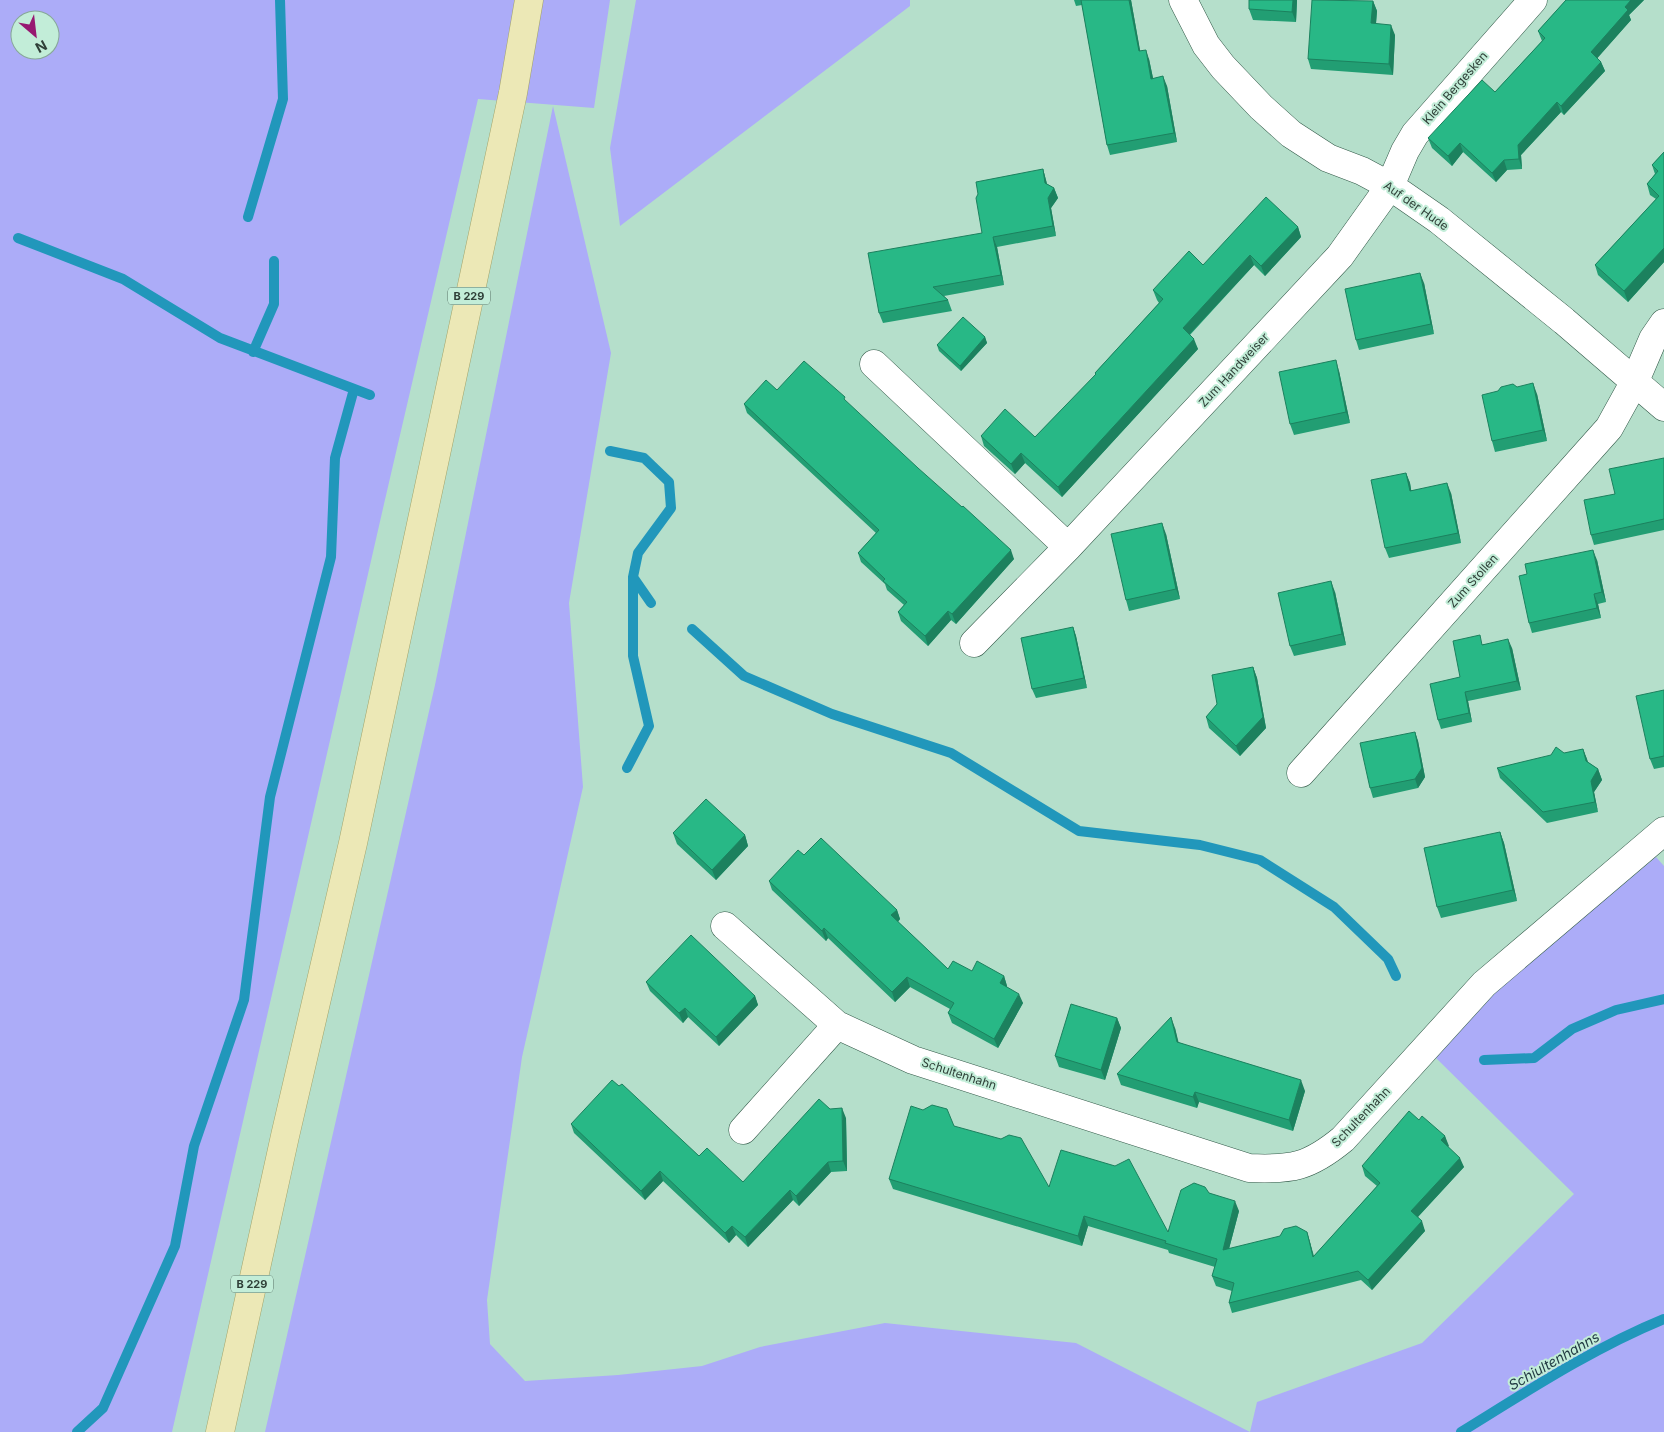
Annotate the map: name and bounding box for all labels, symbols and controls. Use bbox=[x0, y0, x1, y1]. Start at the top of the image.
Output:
north arrow bbox=[10, 10, 60, 60]
text: N bbox=[33, 37, 50, 57]
street label: Klein Bergesken bbox=[1419, 48, 1490, 127]
street label: Auf der Hude bbox=[1381, 178, 1452, 233]
road number: B 229 bbox=[448, 288, 490, 304]
street label: Zum Handweiser bbox=[1195, 329, 1272, 410]
street label: Zum Stollen bbox=[1445, 551, 1501, 611]
street label: Schultenhahn bbox=[920, 1054, 998, 1093]
street label: Schultenhahn bbox=[1328, 1083, 1393, 1150]
road number: B 229 bbox=[231, 1276, 273, 1292]
water label: Schiultenhahns bbox=[1505, 1328, 1602, 1393]

